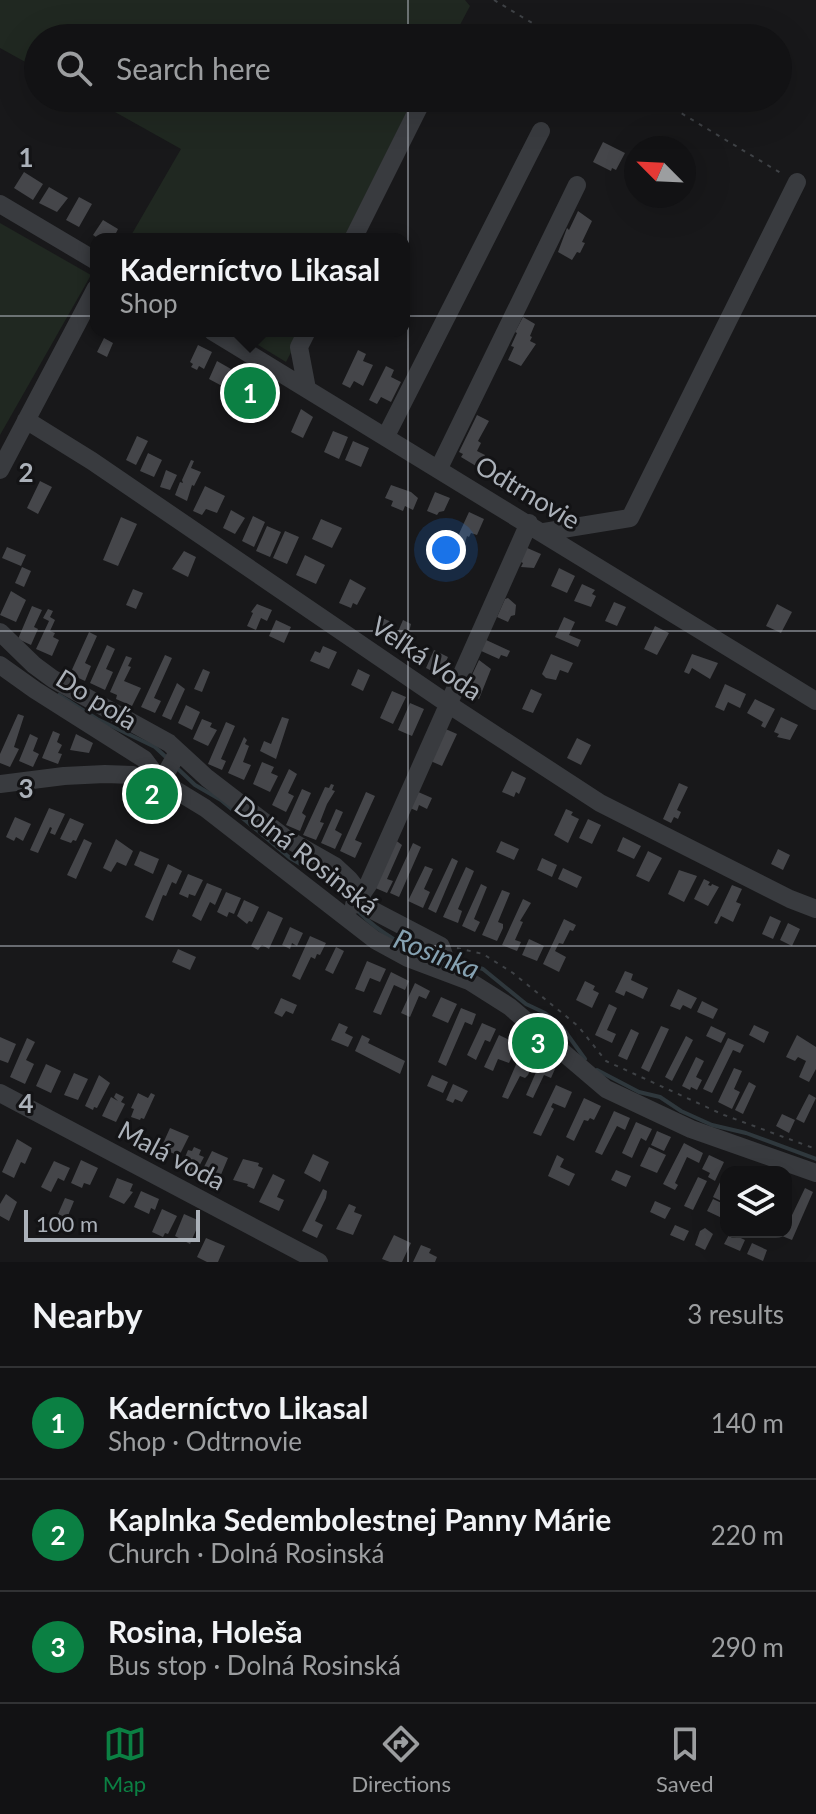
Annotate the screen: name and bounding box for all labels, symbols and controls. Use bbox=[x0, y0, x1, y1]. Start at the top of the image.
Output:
search box bbox=[24, 24, 792, 112]
icon: search bbox=[52, 46, 96, 90]
text: Search here bbox=[116, 50, 271, 86]
north arrow bbox=[624, 136, 696, 208]
text: 1 bbox=[18, 141, 34, 173]
popup bbox=[90, 233, 410, 337]
text: Kaderníctvo Likasal bbox=[120, 251, 380, 287]
text: Shop bbox=[120, 287, 178, 319]
pin: 1 bbox=[224, 363, 276, 423]
street label: Odtrnovie bbox=[470, 448, 586, 536]
text: 2 bbox=[18, 456, 34, 488]
your location bbox=[426, 530, 466, 570]
street label: Veľká Voda bbox=[365, 609, 489, 707]
street label: Do poľa bbox=[51, 662, 143, 736]
pin: 2 bbox=[126, 764, 178, 824]
text: 3 bbox=[18, 772, 34, 804]
street label: Dolná Rosinská bbox=[229, 789, 385, 921]
water label: Rosinka bbox=[389, 920, 485, 986]
pin: 3 bbox=[512, 1013, 564, 1073]
text: 4 bbox=[18, 1087, 34, 1119]
street label: Malá voda bbox=[113, 1113, 231, 1197]
map controls bbox=[720, 1166, 792, 1238]
button: layers bbox=[720, 1166, 792, 1238]
scale bar bbox=[24, 1206, 200, 1242]
text: 100 m bbox=[36, 1210, 98, 1237]
text: Nearby bbox=[32, 1294, 143, 1335]
text: 3 results bbox=[687, 1298, 784, 1330]
text: Kaderníctvo Likasal bbox=[108, 1389, 368, 1425]
text: 1 bbox=[50, 1407, 66, 1439]
text: 140 m bbox=[711, 1407, 784, 1439]
text: Shop · Odtrnovie bbox=[108, 1425, 302, 1457]
text: Kaplnka Sedembolestnej Panny Márie bbox=[108, 1501, 611, 1537]
text: 2 bbox=[50, 1519, 66, 1551]
text: 220 m bbox=[711, 1519, 784, 1551]
text: Church · Dolná Rosinská bbox=[108, 1537, 384, 1569]
text: Rosina, Holeša bbox=[108, 1613, 303, 1649]
text: 3 bbox=[50, 1631, 66, 1663]
text: 290 m bbox=[711, 1631, 784, 1663]
text: Bus stop · Dolná Rosinská bbox=[108, 1649, 401, 1681]
tab: Map bbox=[103, 1722, 147, 1797]
tab: Directions bbox=[352, 1722, 451, 1797]
tab: Saved bbox=[656, 1722, 713, 1797]

